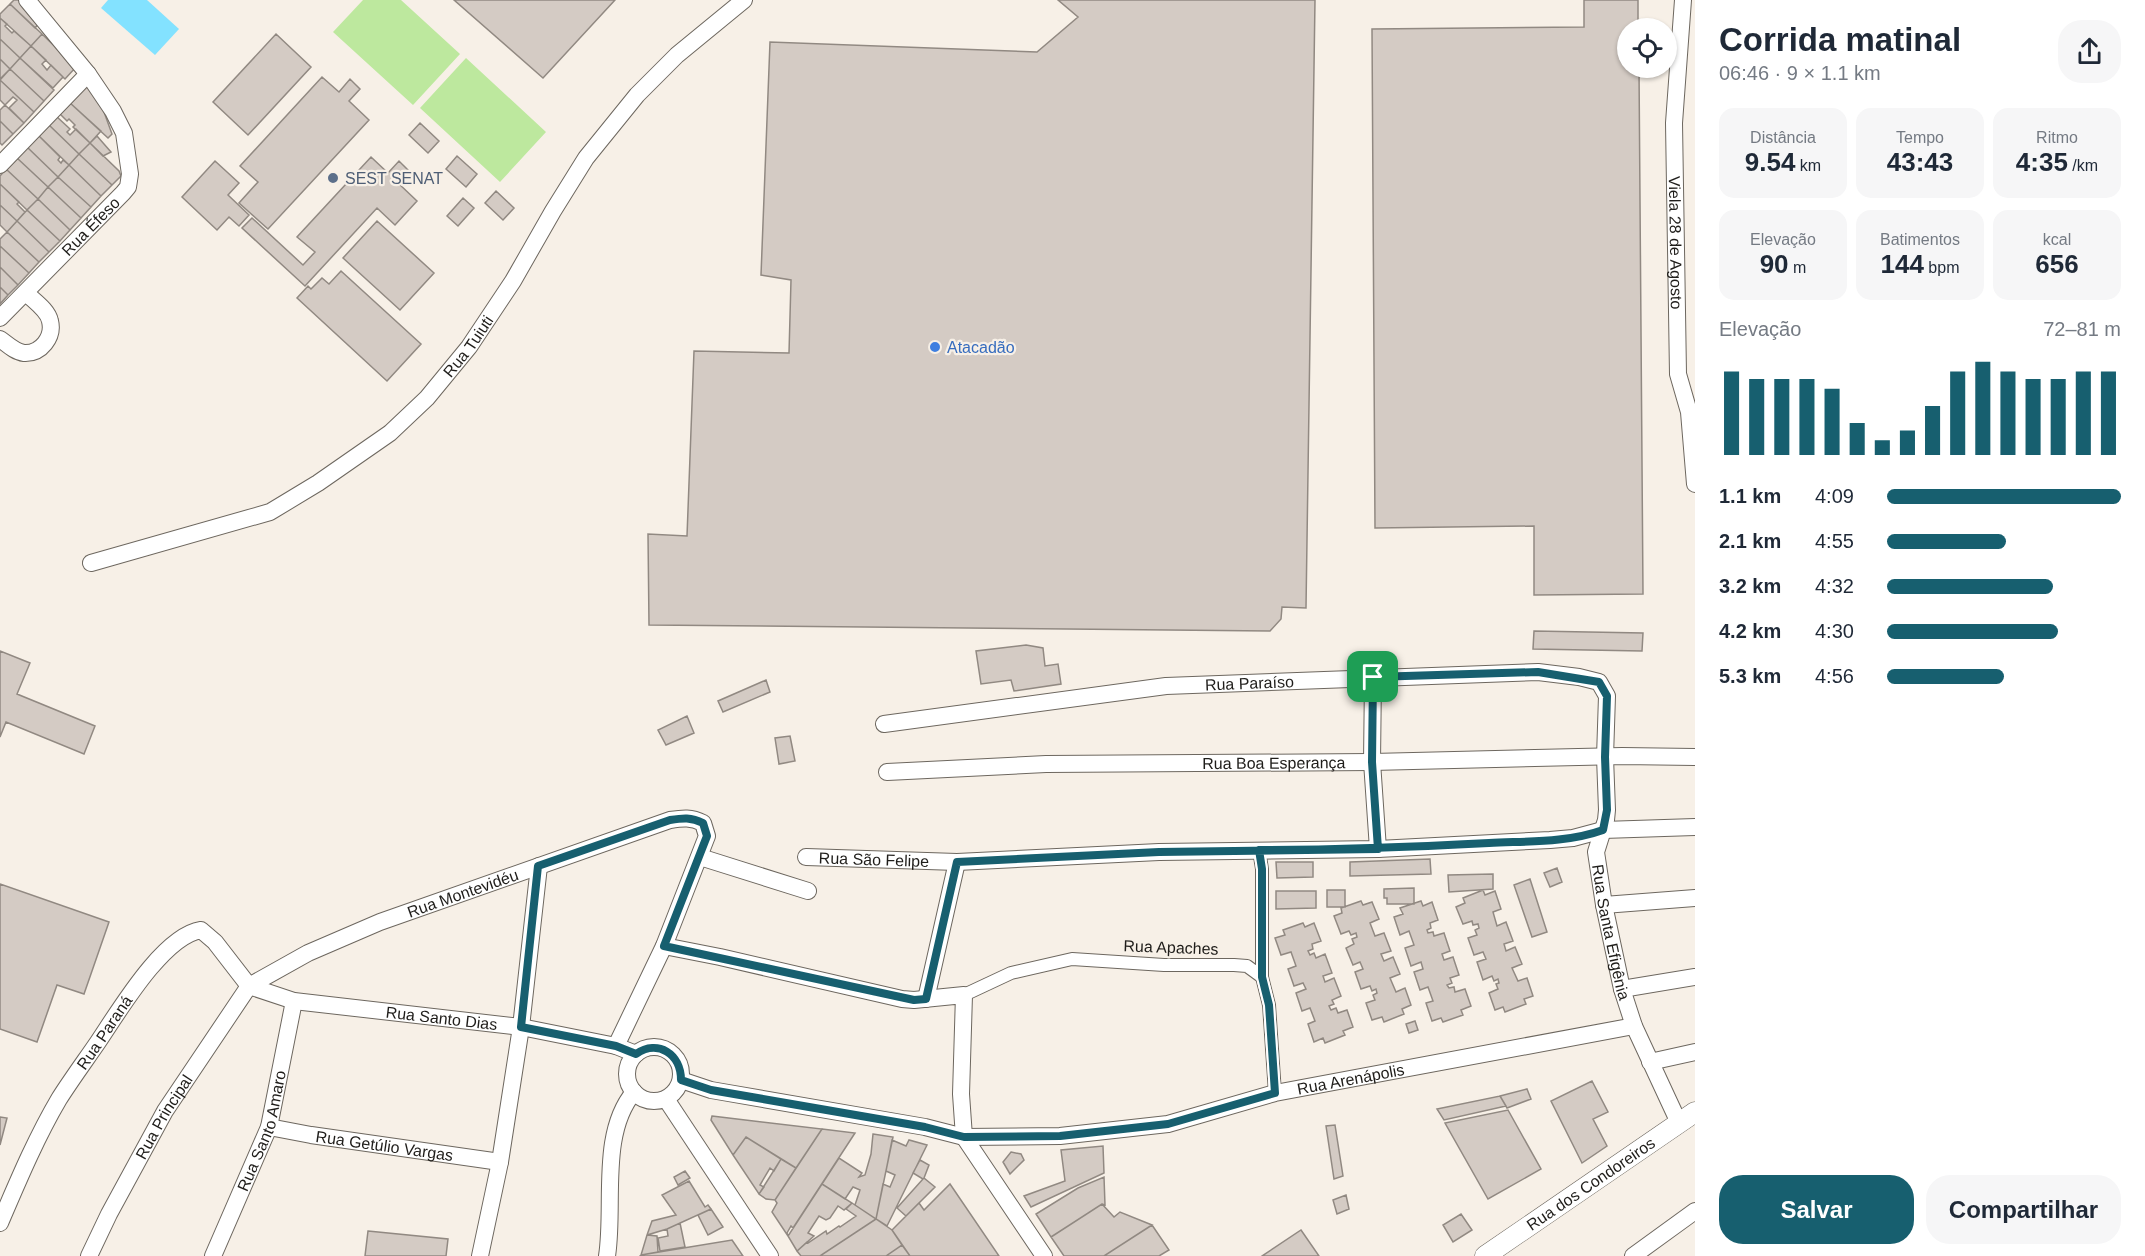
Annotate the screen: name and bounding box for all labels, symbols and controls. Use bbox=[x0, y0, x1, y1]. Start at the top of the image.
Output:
map controls bbox=[1617, 18, 1677, 78]
button: locate bbox=[1617, 18, 1677, 78]
button: share bbox=[2058, 20, 2121, 83]
text: Corrida matinal bbox=[1719, 21, 1961, 58]
text: 06:46 · 9 × 1.1 km bbox=[1719, 62, 1881, 84]
text: Distância bbox=[1750, 129, 1816, 146]
text: Tempo bbox=[1896, 129, 1944, 146]
text: Ritmo bbox=[2036, 129, 2078, 146]
text: 9.54 bbox=[1745, 147, 1795, 177]
text: 43:43 bbox=[1887, 147, 1953, 177]
text: 4:35 bbox=[2016, 147, 2068, 177]
text: km bbox=[1795, 157, 1821, 174]
text: /km bbox=[2068, 157, 2098, 174]
place label: SEST SENAT bbox=[345, 170, 443, 187]
marker: SEST SENAT bbox=[326, 171, 340, 185]
street label: Viela 28 de Agosto bbox=[1666, 176, 1685, 310]
street label: Rua Éfeso bbox=[59, 194, 123, 259]
text: Elevação bbox=[1750, 231, 1816, 248]
text: Batimentos bbox=[1880, 231, 1960, 248]
text: kcal bbox=[2043, 231, 2071, 248]
text: 90 bbox=[1760, 249, 1789, 279]
text: 144 bbox=[1881, 249, 1924, 279]
text: 656 bbox=[2035, 249, 2079, 279]
text: m bbox=[1789, 259, 1806, 276]
text: bpm bbox=[1924, 259, 1959, 276]
street label: Rua Tuiuti bbox=[440, 312, 497, 380]
text: Elevação bbox=[1719, 318, 1801, 340]
text: 72–81 m bbox=[2043, 318, 2121, 340]
place label: Atacadão bbox=[947, 339, 1015, 356]
marker: Atacadão bbox=[928, 340, 942, 354]
text: 1.1 km bbox=[1719, 485, 1781, 507]
text: 4:09 bbox=[1815, 485, 1854, 507]
text: 2.1 km bbox=[1719, 530, 1781, 552]
text: 4:55 bbox=[1815, 530, 1854, 552]
text: 3.2 km bbox=[1719, 575, 1781, 597]
text: 4:32 bbox=[1815, 575, 1854, 597]
text: 4.2 km bbox=[1719, 620, 1781, 642]
text: 4:30 bbox=[1815, 620, 1854, 642]
pin bbox=[1347, 651, 1398, 702]
icon: arrive bbox=[1356, 660, 1389, 693]
text: 5.3 km bbox=[1719, 665, 1781, 687]
text: 4:56 bbox=[1815, 665, 1854, 687]
street label: Rua Paraíso bbox=[1205, 673, 1294, 694]
street label: Rua Boa Esperança bbox=[1202, 754, 1346, 772]
street label: Rua São Felipe bbox=[818, 849, 929, 870]
street label: Rua Santa Efigênia bbox=[1589, 863, 1633, 1002]
street label: Rua Montevidéu bbox=[405, 866, 521, 921]
street label: Rua Apaches bbox=[1123, 937, 1219, 958]
street label: Rua Paraná bbox=[74, 992, 135, 1073]
street label: Rua Santo Dias bbox=[385, 1004, 498, 1033]
street label: Rua Arenápolis bbox=[1296, 1061, 1406, 1098]
street label: Rua Santo Amaro bbox=[234, 1069, 289, 1194]
street label: Rua Principal bbox=[132, 1072, 196, 1162]
street label: Rua Getúlio Vargas bbox=[315, 1128, 454, 1164]
street label: Rua dos Condoreiros bbox=[1524, 1134, 1658, 1234]
button: Salvar bbox=[1719, 1175, 1914, 1244]
button: Compartilhar bbox=[1926, 1175, 2121, 1244]

